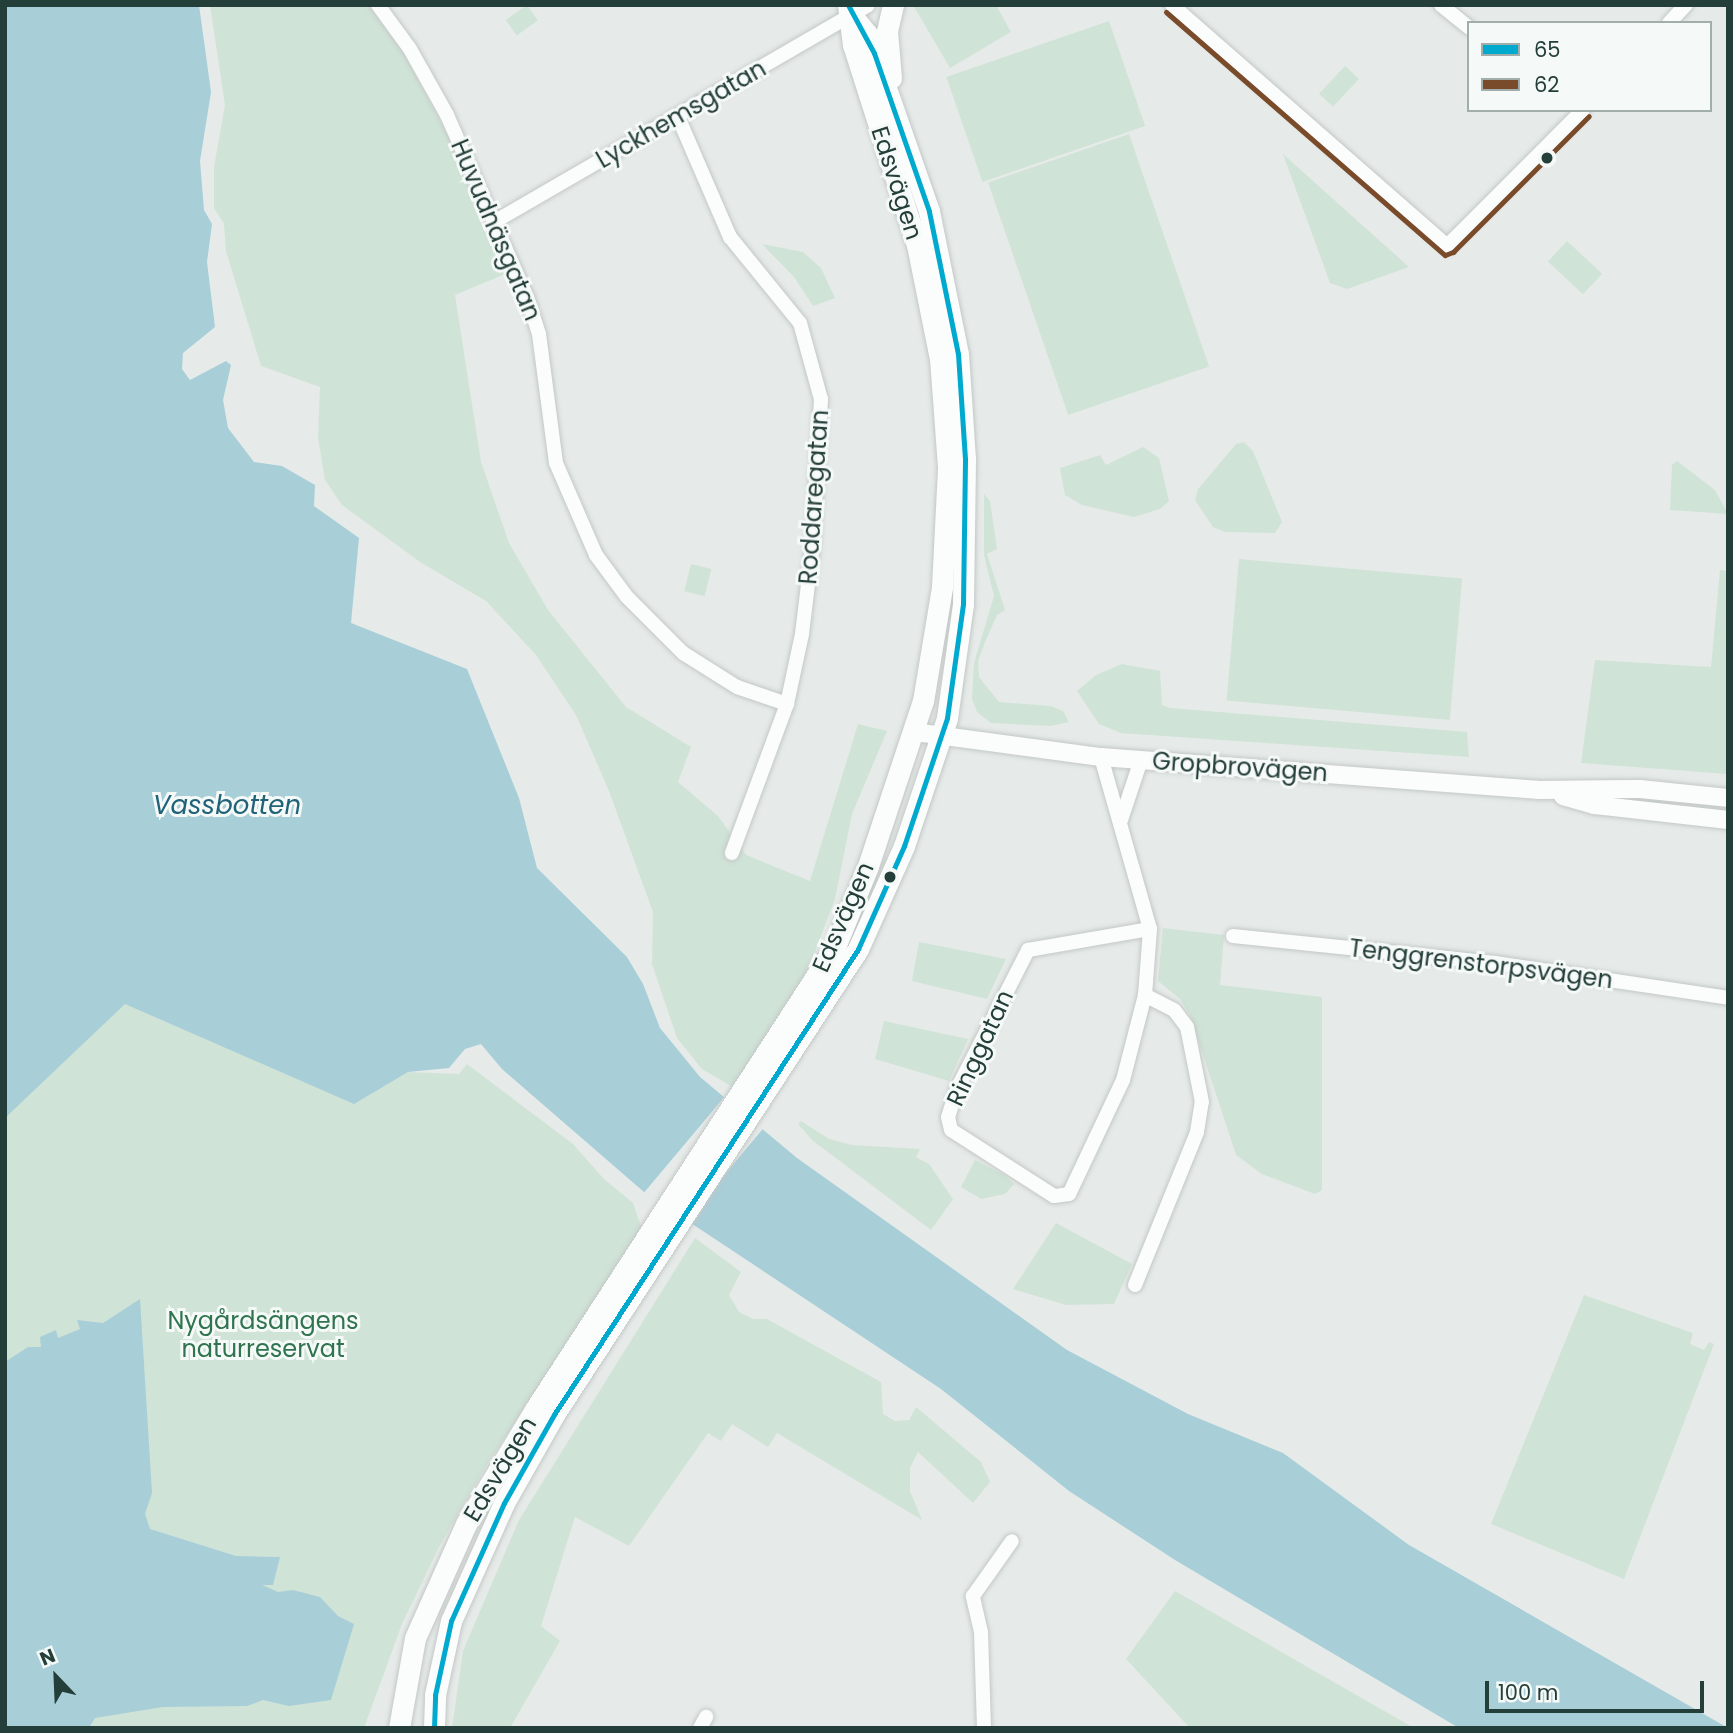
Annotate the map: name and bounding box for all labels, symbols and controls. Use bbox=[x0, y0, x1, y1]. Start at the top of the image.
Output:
legend bbox=[1467, 21, 1712, 112]
text: 65 bbox=[1534, 35, 1561, 64]
street label: Lyckhemsgatan bbox=[591, 54, 771, 174]
text: 62 bbox=[1534, 70, 1559, 99]
street label: Edsvägen bbox=[865, 123, 929, 243]
street label: Huvudnäsgatan bbox=[445, 135, 547, 325]
unlabelled marker bbox=[1540, 151, 1554, 165]
street label: Roddaregatan bbox=[794, 409, 834, 585]
street label: Gropbrovägen bbox=[1151, 747, 1329, 787]
water label: Vassbotten bbox=[153, 790, 301, 822]
street label: Edsvägen bbox=[806, 858, 880, 976]
unlabelled marker bbox=[883, 870, 897, 884]
street label: Tenggrenstorpsvägen bbox=[1348, 934, 1614, 994]
street label: Ringgatan bbox=[941, 985, 1019, 1111]
park label: Nygårdsängens naturreservat bbox=[167, 1307, 359, 1363]
street label: Edsvägen bbox=[457, 1411, 543, 1527]
north arrow bbox=[21, 1642, 91, 1712]
text: N bbox=[36, 1642, 59, 1672]
scale bar bbox=[1488, 1666, 1707, 1710]
text: 100 m bbox=[1498, 1678, 1558, 1707]

